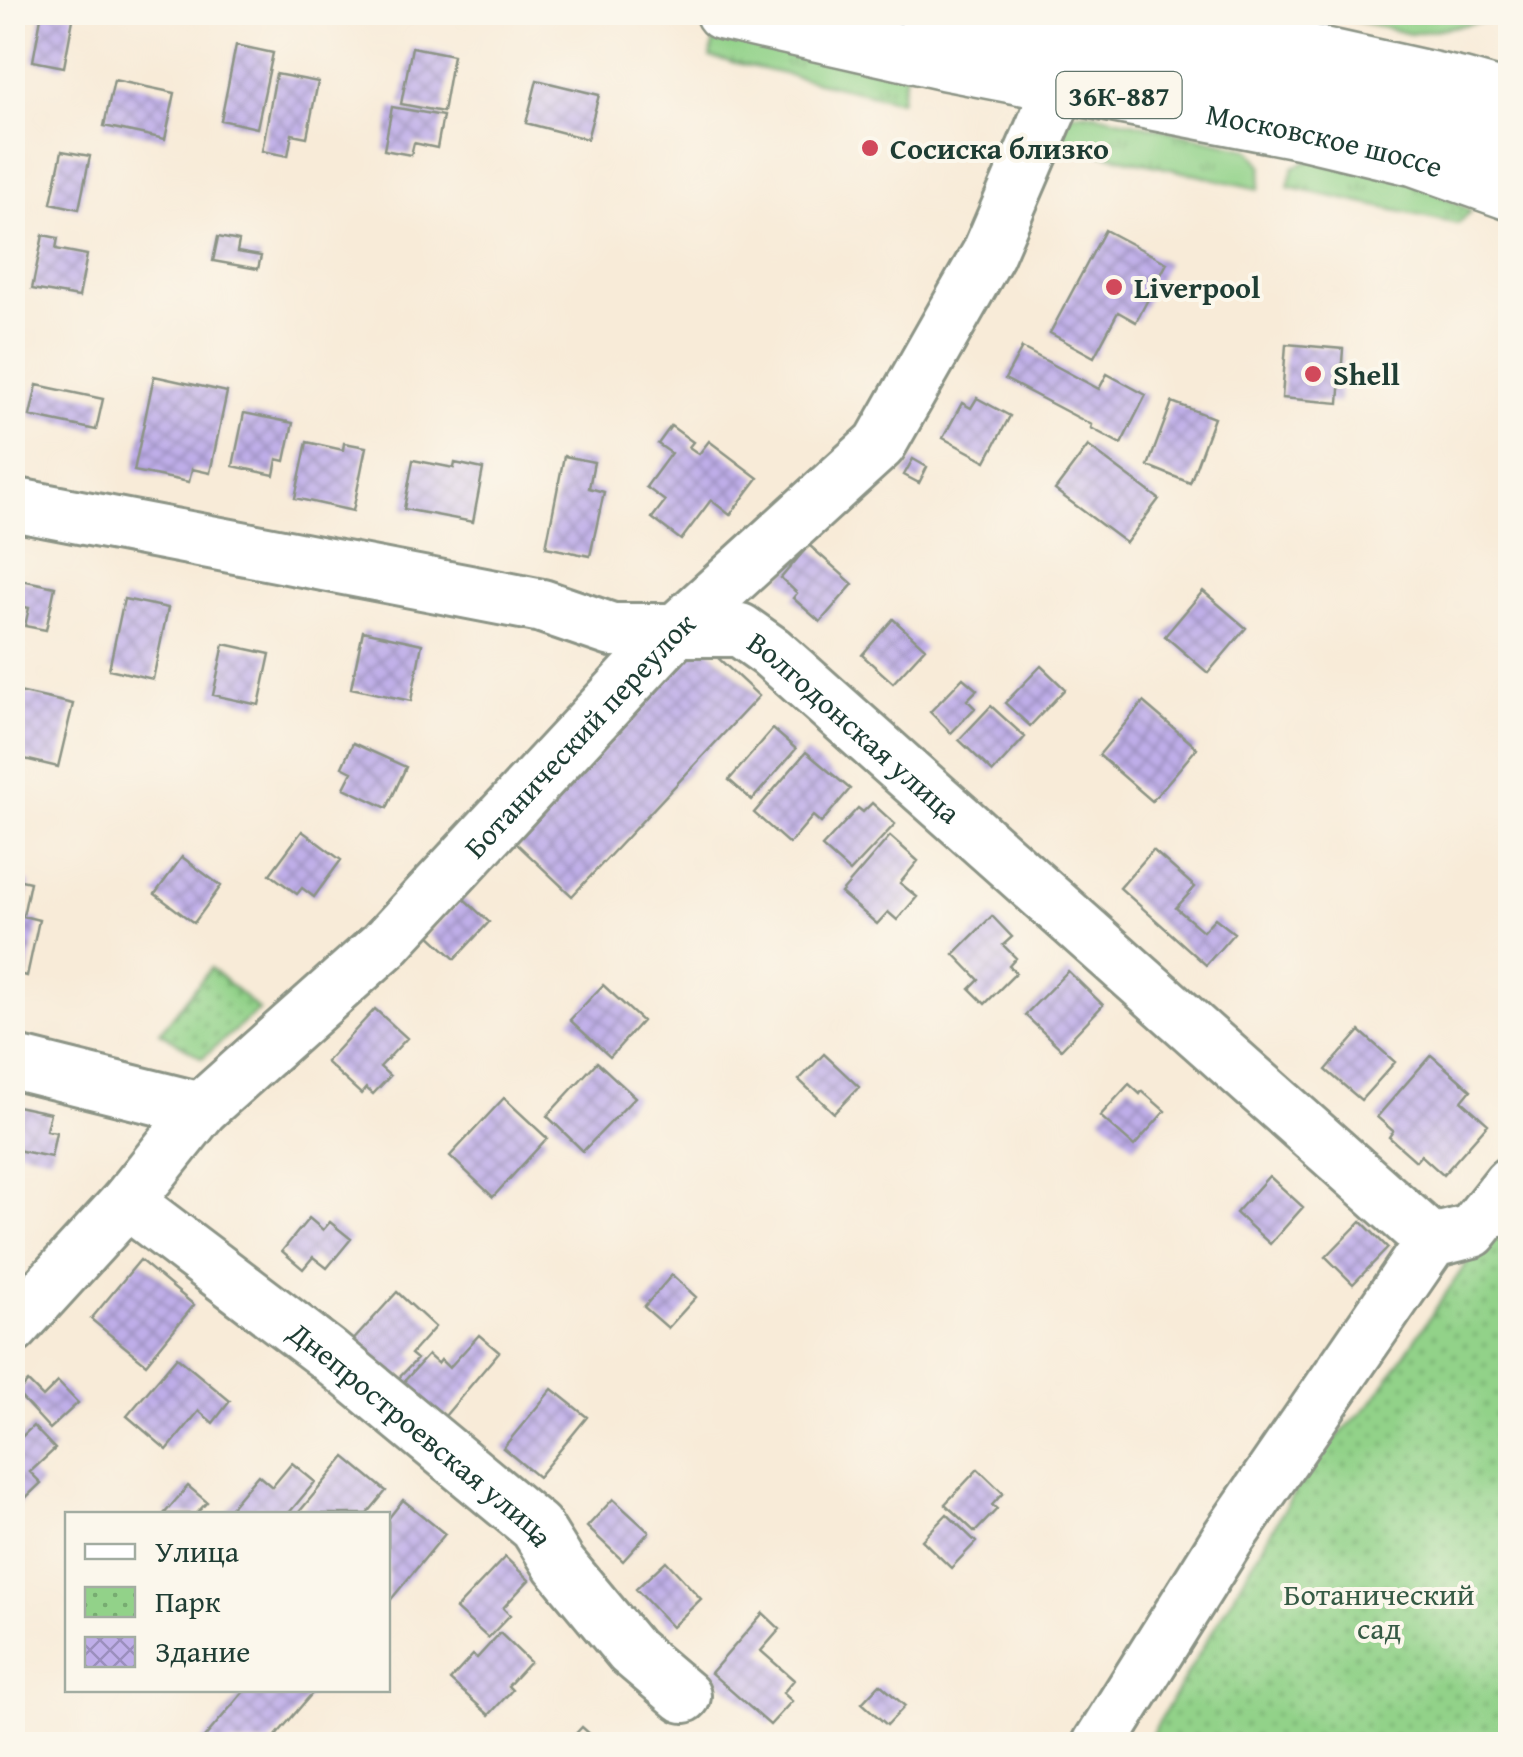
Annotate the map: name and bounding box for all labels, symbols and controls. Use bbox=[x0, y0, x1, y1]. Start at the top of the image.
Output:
road number: 36К-887 bbox=[1056, 72, 1182, 118]
street label: Московское шоссе bbox=[1203, 91, 1449, 188]
place label: Сосиска близко bbox=[890, 126, 1109, 170]
marker: Сосиска близко bbox=[859, 137, 881, 159]
place label: Liverpool bbox=[1134, 265, 1260, 309]
marker: Liverpool bbox=[1103, 276, 1125, 298]
place label: Shell bbox=[1333, 352, 1400, 396]
marker: Shell bbox=[1302, 363, 1324, 385]
street label: Ботанический переулок bbox=[453, 601, 705, 868]
street label: Волгодонская улица bbox=[739, 620, 972, 834]
street label: Днепростроевская улица bbox=[279, 1310, 565, 1555]
legend bbox=[65, 1512, 390, 1692]
text: Улица bbox=[155, 1529, 240, 1573]
park label: Ботанический сад bbox=[1283, 1572, 1475, 1650]
text: Парк bbox=[155, 1579, 221, 1623]
text: Здание bbox=[155, 1629, 250, 1673]

